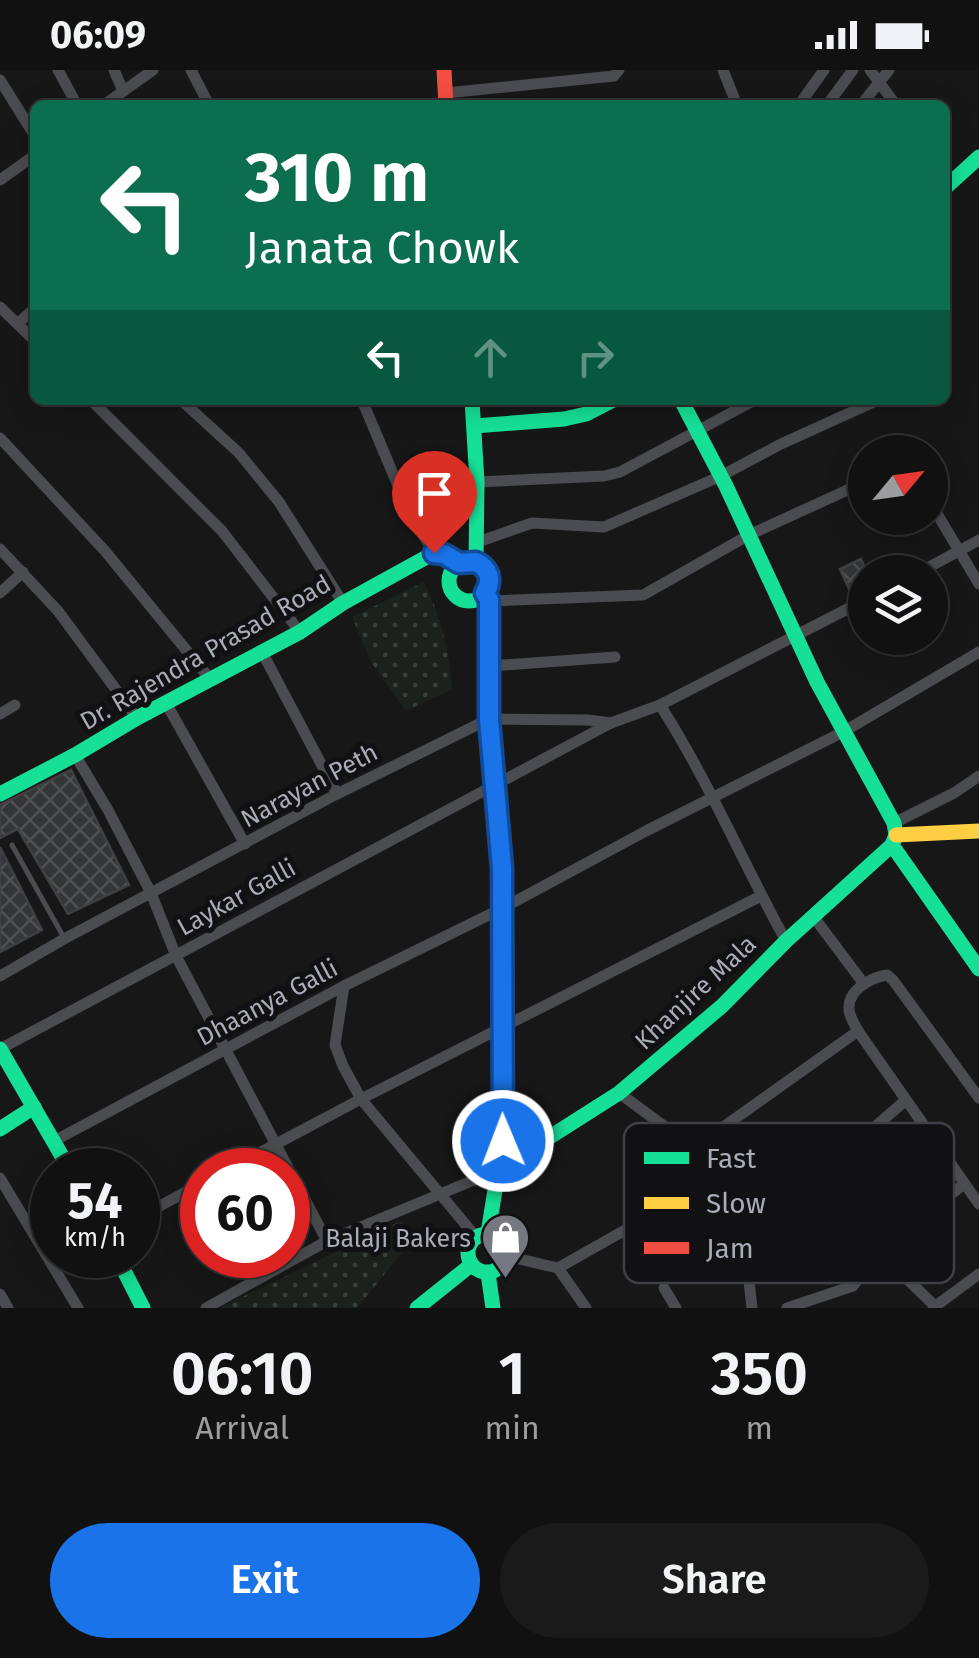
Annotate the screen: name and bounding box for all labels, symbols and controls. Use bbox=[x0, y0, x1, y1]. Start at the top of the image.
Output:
text: 06:09 bbox=[50, 12, 146, 58]
text: 310 m bbox=[245, 136, 429, 220]
icon: left bbox=[80, 140, 210, 270]
text: Janata Chowk bbox=[245, 221, 519, 275]
icon: left bbox=[358, 330, 413, 385]
icon: ahead bbox=[463, 330, 518, 385]
icon: right bbox=[568, 330, 623, 385]
north arrow bbox=[848, 435, 948, 535]
map controls bbox=[848, 435, 948, 655]
pin bbox=[392, 451, 477, 554]
icon: arrive bbox=[407, 466, 462, 521]
button: layers bbox=[848, 555, 948, 655]
street label: Dr. Rajendra Prasad Road bbox=[75, 569, 336, 737]
street label: Narayan Peth bbox=[236, 737, 383, 834]
street label: Laykar Galli bbox=[172, 853, 301, 943]
street label: Khanjire Mala bbox=[629, 929, 762, 1056]
street label: Dhaanya Galli bbox=[192, 953, 343, 1053]
position arrow bbox=[451, 1089, 555, 1193]
legend bbox=[624, 1123, 954, 1283]
text: Fast bbox=[706, 1142, 757, 1175]
speed limit sign: 60 bbox=[180, 1148, 310, 1278]
text: 54 bbox=[67, 1171, 123, 1231]
text: Slow bbox=[706, 1187, 766, 1220]
shop icon: Balaji Bakers bbox=[480, 1212, 532, 1280]
text: km/h bbox=[64, 1223, 126, 1253]
place label: Balaji Bakers bbox=[325, 1224, 471, 1254]
text: Jam bbox=[706, 1232, 754, 1265]
text: 06:10 bbox=[171, 1338, 314, 1410]
text: 1 bbox=[498, 1338, 526, 1410]
text: 350 bbox=[711, 1338, 808, 1410]
text: Arrival bbox=[195, 1409, 289, 1447]
text: min bbox=[485, 1409, 540, 1447]
text: m bbox=[746, 1409, 773, 1447]
button: Exit bbox=[50, 1523, 480, 1638]
button: Share bbox=[500, 1523, 929, 1638]

